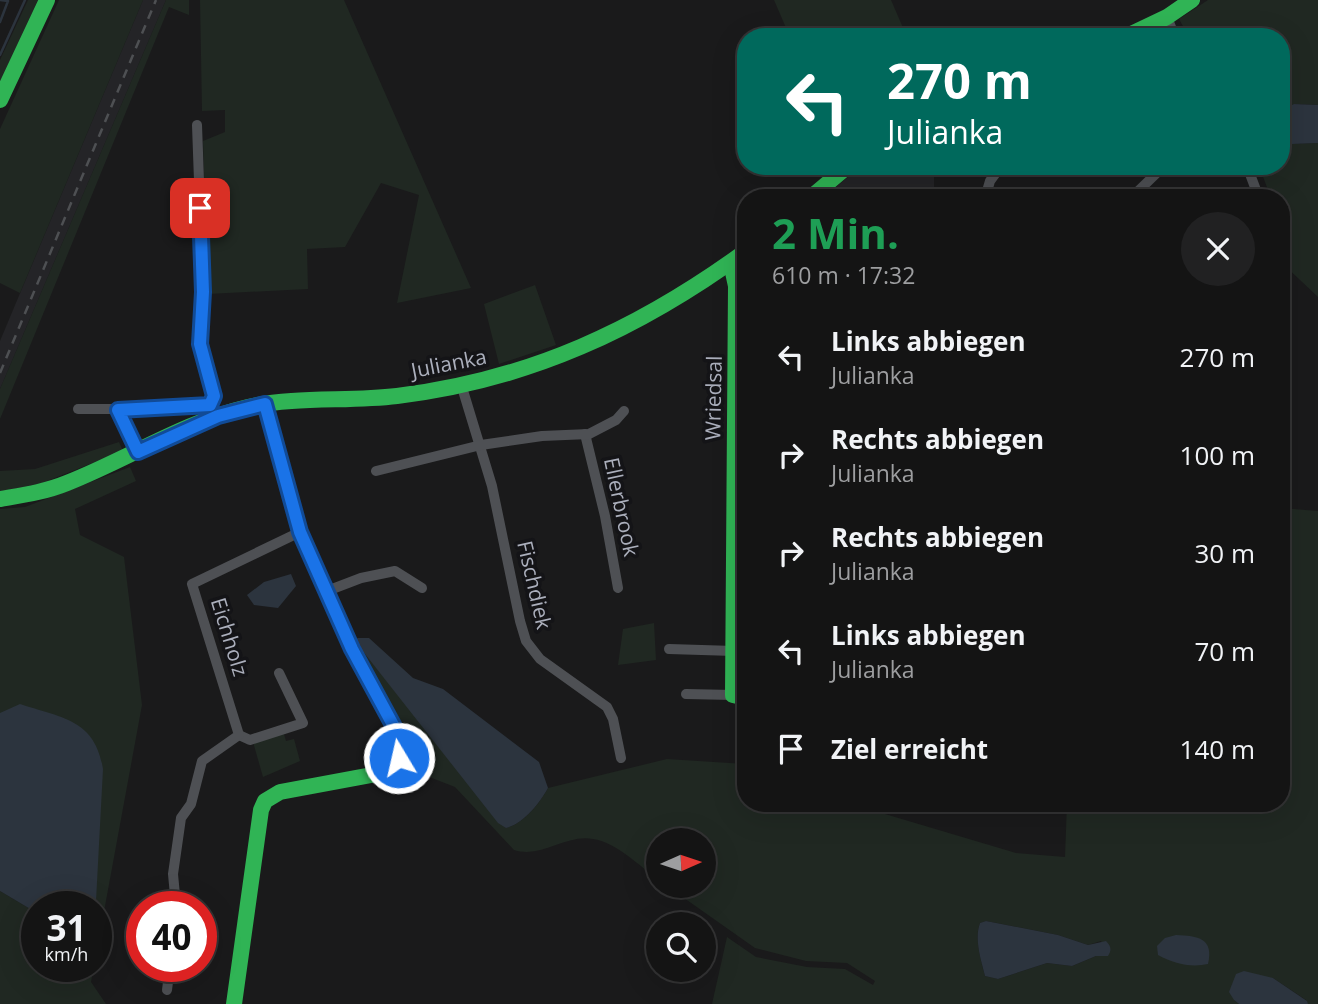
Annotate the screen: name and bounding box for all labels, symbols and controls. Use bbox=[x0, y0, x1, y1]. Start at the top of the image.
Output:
text: 270 m bbox=[887, 47, 1032, 113]
icon: left bbox=[772, 56, 863, 147]
text: Julianka bbox=[887, 110, 1003, 153]
pin bbox=[170, 178, 230, 238]
icon: arrive bbox=[181, 189, 219, 227]
text: 2 Min. bbox=[772, 204, 899, 261]
button: close bbox=[1181, 212, 1255, 286]
text: 610 m · 17:32 bbox=[772, 259, 915, 291]
text: Links abbiegen bbox=[831, 323, 1026, 359]
icon: left bbox=[772, 338, 810, 376]
text: 270 m bbox=[1180, 339, 1255, 375]
street label: Julianka bbox=[407, 342, 489, 384]
street label: Wriedsal bbox=[698, 355, 728, 441]
text: Julianka bbox=[831, 359, 915, 391]
text: Rechts abbiegen bbox=[831, 421, 1044, 457]
icon: right bbox=[772, 436, 810, 474]
text: 100 m bbox=[1180, 437, 1255, 473]
street label: Ellerbrook bbox=[598, 455, 646, 559]
text: Julianka bbox=[831, 457, 915, 489]
text: Rechts abbiegen bbox=[831, 519, 1044, 555]
icon: right bbox=[772, 534, 810, 572]
text: 30 m bbox=[1194, 535, 1255, 571]
street label: Fischdiek bbox=[511, 538, 559, 632]
text: Julianka bbox=[831, 555, 915, 587]
street label: Eichholz bbox=[205, 594, 255, 679]
text: Links abbiegen bbox=[831, 617, 1026, 653]
icon: left bbox=[772, 632, 810, 670]
text: 70 m bbox=[1194, 633, 1255, 669]
text: Julianka bbox=[831, 653, 915, 685]
position arrow bbox=[362, 721, 436, 795]
icon: arrive bbox=[772, 730, 810, 768]
text: Ziel erreicht bbox=[831, 731, 988, 767]
text: 140 m bbox=[1180, 731, 1255, 767]
north arrow bbox=[646, 828, 716, 898]
map controls bbox=[646, 828, 716, 982]
speed limit sign: 40 bbox=[126, 891, 217, 982]
text: 31 bbox=[46, 904, 87, 951]
button: search bbox=[646, 912, 716, 982]
text: km/h bbox=[45, 942, 88, 966]

